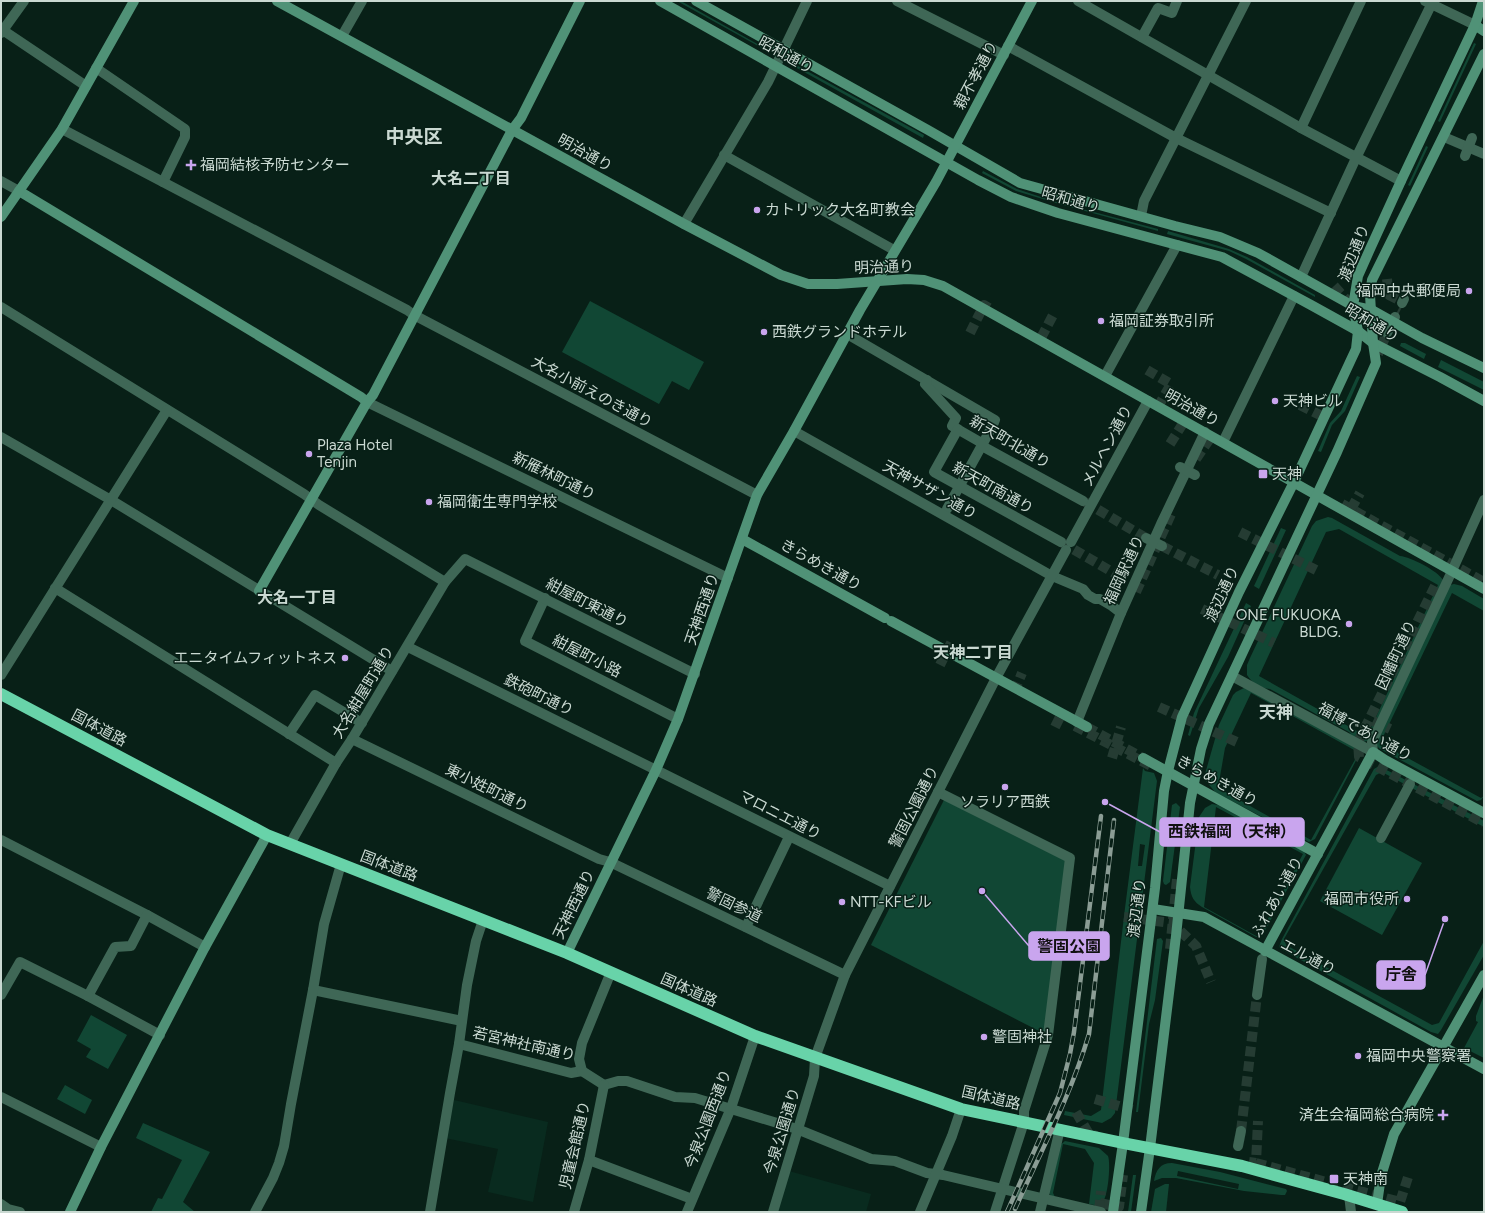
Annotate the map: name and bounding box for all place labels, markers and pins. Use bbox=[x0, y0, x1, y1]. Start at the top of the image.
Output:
place label: 福岡結核予防センター bbox=[200, 156, 350, 174]
marker: 福岡結核予防センター bbox=[185, 159, 197, 171]
place label: カトリック大名町教会 bbox=[765, 201, 915, 219]
marker: カトリック大名町教会 bbox=[752, 205, 762, 215]
place label: 福岡中央郵便局 bbox=[1356, 282, 1461, 300]
marker: 福岡中央郵便局 bbox=[1464, 286, 1474, 296]
place label: 福岡証券取引所 bbox=[1109, 312, 1214, 330]
marker: 福岡証券取引所 bbox=[1096, 316, 1106, 326]
place label: 西鉄グランドホテル bbox=[772, 323, 907, 341]
marker: 西鉄グランドホテル bbox=[759, 327, 769, 337]
place label: 天神ビル bbox=[1283, 392, 1343, 410]
marker: 天神ビル bbox=[1270, 396, 1280, 406]
place label: Plaza Hotel Tenjin bbox=[317, 436, 392, 471]
marker: Plaza Hotel Tenjin bbox=[304, 449, 314, 459]
place label: 天神 bbox=[1272, 465, 1302, 483]
marker: 天神 bbox=[1257, 468, 1269, 480]
place label: 福岡衛生専門学校 bbox=[437, 493, 557, 511]
marker: 福岡衛生専門学校 bbox=[424, 497, 434, 507]
place label: ONE FUKUOKA BLDG. bbox=[1236, 606, 1341, 641]
marker: ONE FUKUOKA BLDG. bbox=[1344, 619, 1354, 629]
place label: エニタイムフィットネス bbox=[173, 649, 337, 667]
marker: エニタイムフィットネス bbox=[340, 653, 350, 663]
marker: ソラリア西鉄 bbox=[1000, 782, 1010, 792]
place label: ソラリア西鉄 bbox=[960, 793, 1050, 811]
callout: 西鉄福岡（天神） bbox=[1160, 818, 1304, 846]
place label: 福岡市役所 bbox=[1324, 890, 1399, 908]
place label: NTT-KFビル bbox=[850, 893, 932, 911]
marker: 福岡市役所 bbox=[1402, 894, 1412, 904]
marker: NTT-KFビル bbox=[837, 897, 847, 907]
callout: 警固公園 bbox=[1029, 932, 1109, 960]
callout: 庁舎 bbox=[1377, 961, 1425, 989]
place label: 警固神社 bbox=[992, 1028, 1052, 1046]
marker: 警固神社 bbox=[979, 1032, 989, 1042]
place label: 福岡中央警察署 bbox=[1366, 1047, 1471, 1065]
marker: 福岡中央警察署 bbox=[1353, 1051, 1363, 1061]
place label: 済生会福岡総合病院 bbox=[1299, 1106, 1434, 1124]
marker: 済生会福岡総合病院 bbox=[1437, 1109, 1449, 1121]
place label: 天神南 bbox=[1343, 1170, 1388, 1188]
marker: 天神南 bbox=[1328, 1173, 1340, 1185]

